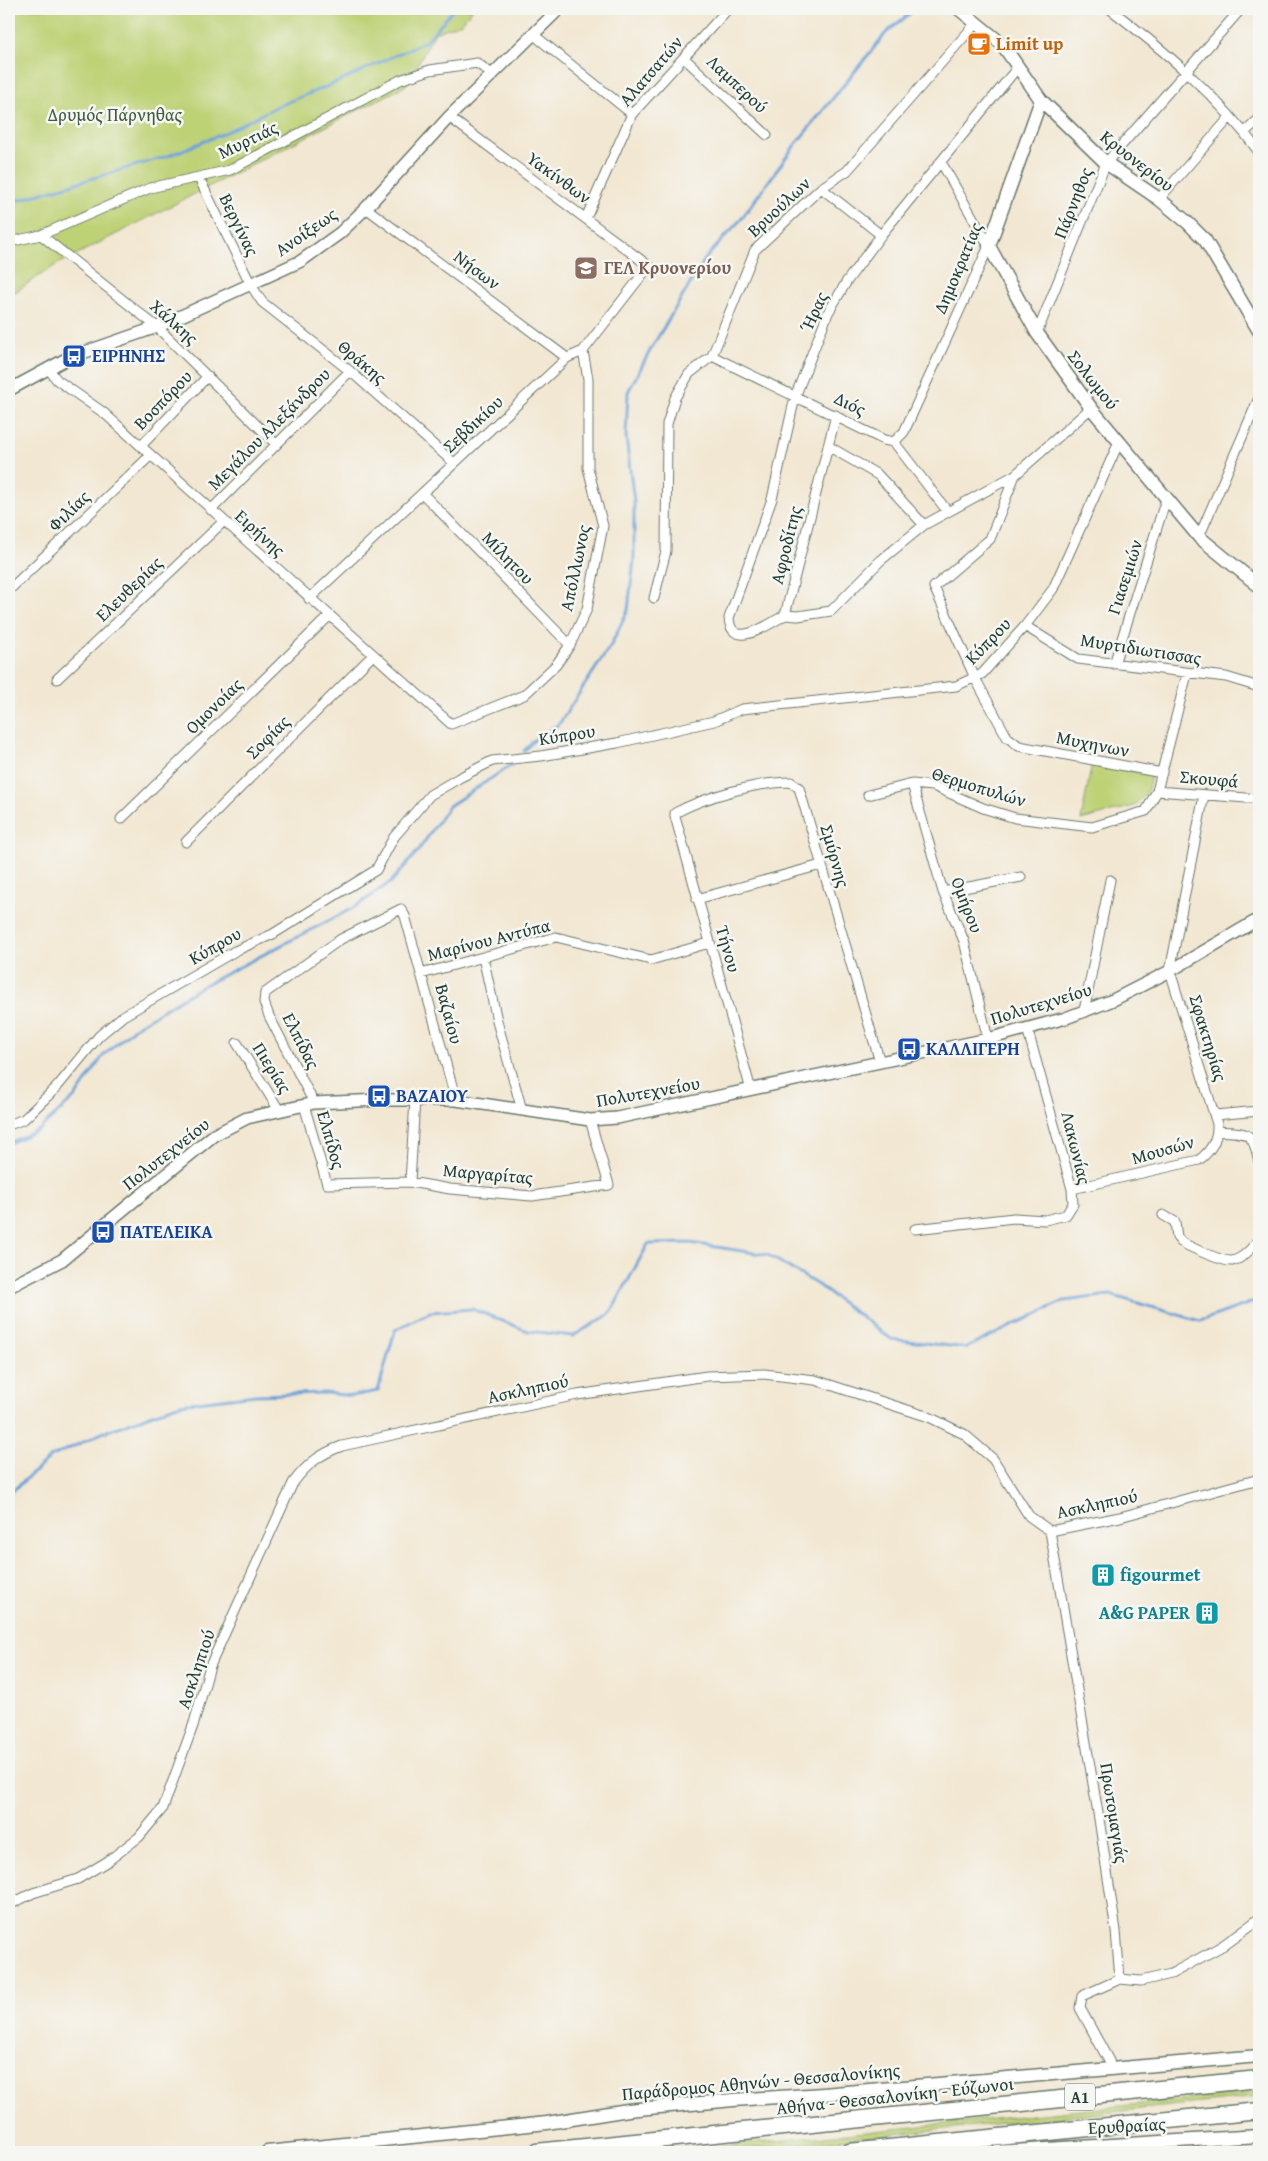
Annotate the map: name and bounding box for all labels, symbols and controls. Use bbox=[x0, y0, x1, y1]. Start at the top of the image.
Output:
street label: Αλατσατών bbox=[612, 29, 689, 112]
place label: Limit up bbox=[996, 30, 1063, 57]
cafe icon: Limit up bbox=[966, 31, 992, 57]
street label: Λαμπερού bbox=[701, 48, 774, 119]
park label: Δρυμός Πάρνηθας bbox=[48, 101, 183, 128]
street label: Μυρτιάς bbox=[213, 113, 283, 166]
street label: Κρυονερίου bbox=[1095, 123, 1180, 198]
street label: Υακίνθων bbox=[521, 144, 597, 210]
street label: Πάρνηθος bbox=[1046, 163, 1099, 243]
street label: Βρυούλων bbox=[741, 170, 816, 243]
street label: Βεργίνας bbox=[213, 189, 266, 261]
street label: Ανοίξεως bbox=[269, 200, 342, 263]
street label: Δημοκρατίας bbox=[926, 217, 989, 318]
street label: Νήσων bbox=[448, 243, 506, 296]
place label: ΓΕΛ Κρυονερίου bbox=[604, 254, 731, 281]
school or university icon: ΓΕΛ Κρυονερίου bbox=[573, 255, 599, 281]
street label: Ήρας bbox=[792, 287, 835, 337]
street label: Χάλκης bbox=[144, 293, 205, 351]
street label: Θράκης bbox=[332, 333, 393, 390]
place label: ΕΙΡΗΝΗΣ bbox=[92, 342, 165, 369]
bus stop icon: ΕΙΡΗΝΗΣ bbox=[61, 343, 87, 369]
street label: Σολωμού bbox=[1061, 344, 1125, 415]
street label: Μεγάλου Αλεξάνδρου bbox=[201, 361, 336, 496]
street label: Βοσπόρου bbox=[127, 363, 198, 436]
street label: Διός bbox=[830, 384, 871, 423]
street label: Σεβδικίου bbox=[436, 388, 509, 459]
street label: Φιλίας bbox=[41, 483, 96, 538]
street label: Αφροδίτης bbox=[763, 502, 808, 587]
street label: Ειρήνης bbox=[229, 503, 292, 563]
street label: Απόλλωνος bbox=[552, 522, 597, 614]
street label: Μίλητου bbox=[476, 525, 541, 591]
street label: Γιασεμιών bbox=[1100, 536, 1149, 618]
street label: Ελευθερίας bbox=[89, 549, 169, 628]
street label: Κύπρου bbox=[958, 611, 1017, 670]
street label: Μυρτιδιωτισσας bbox=[1079, 626, 1204, 671]
street label: Ομονοίας bbox=[179, 671, 249, 740]
street label: Σοφίας bbox=[239, 708, 296, 765]
street label: Κύπρου bbox=[537, 717, 597, 752]
street label: Μυχηνων bbox=[1054, 723, 1132, 764]
street label: Θερμοπυλών bbox=[929, 759, 1030, 814]
street label: Σκουφά bbox=[1179, 762, 1240, 795]
street label: Σμύρνης bbox=[814, 821, 857, 891]
street label: Ομήρου bbox=[944, 873, 990, 937]
street label: Μαρίνου Αντύπα bbox=[425, 911, 553, 968]
street label: Κύπρου bbox=[183, 920, 246, 971]
street label: Τήνου bbox=[709, 922, 748, 975]
street label: Πολυτεχνείου bbox=[987, 975, 1095, 1032]
street label: Βαζαίου bbox=[429, 981, 470, 1047]
street label: Σφακτηρίας bbox=[1182, 991, 1235, 1085]
street label: Ελπίδας bbox=[276, 1008, 327, 1074]
place label: ΚΑΛΛΙΓΕΡΗ bbox=[926, 1035, 1020, 1062]
bus stop icon: ΚΑΛΛΙΓΕΡΗ bbox=[896, 1036, 922, 1062]
street label: Πιερίας bbox=[246, 1037, 299, 1099]
street label: Πολυτεχνείου bbox=[594, 1069, 702, 1114]
place label: ΒΑΖΑΙΟΥ bbox=[396, 1082, 469, 1109]
bus stop icon: ΒΑΖΑΙΟΥ bbox=[366, 1083, 392, 1109]
street label: Ελπίδος bbox=[310, 1107, 353, 1173]
street label: Λακωνίας bbox=[1054, 1108, 1099, 1188]
street label: Πολυτεχνείου bbox=[116, 1111, 215, 1196]
street label: Μουσών bbox=[1128, 1128, 1197, 1171]
street label: Μαργαρίτας bbox=[442, 1156, 535, 1191]
place label: ΠΑΤΕΛΕΙΚΑ bbox=[120, 1218, 213, 1245]
bus stop icon: ΠΑΤΕΛΕΙΚΑ bbox=[90, 1219, 116, 1245]
street label: Ασκληπιού bbox=[485, 1367, 571, 1410]
street label: Ασκληπιού bbox=[1054, 1482, 1140, 1525]
place label: figourmet bbox=[1120, 1561, 1201, 1588]
building icon: figourmet bbox=[1090, 1562, 1116, 1588]
place label: A&G PAPER bbox=[1099, 1599, 1191, 1626]
building icon: A&G PAPER bbox=[1194, 1600, 1220, 1626]
street label: Ασκληπιού bbox=[169, 1626, 222, 1712]
street label: Πρωτομαγιάς bbox=[1093, 1761, 1136, 1865]
street label: Παράδρομος Αθηνών - Θεσσαλονίκης bbox=[621, 2056, 901, 2107]
street label: Αθήνα - Θεσσαλονίκη - Εύζωνοι bbox=[775, 2070, 1016, 2121]
road number: Α1 bbox=[1065, 2084, 1095, 2110]
street label: Ερυθραίας bbox=[1087, 2110, 1167, 2141]

